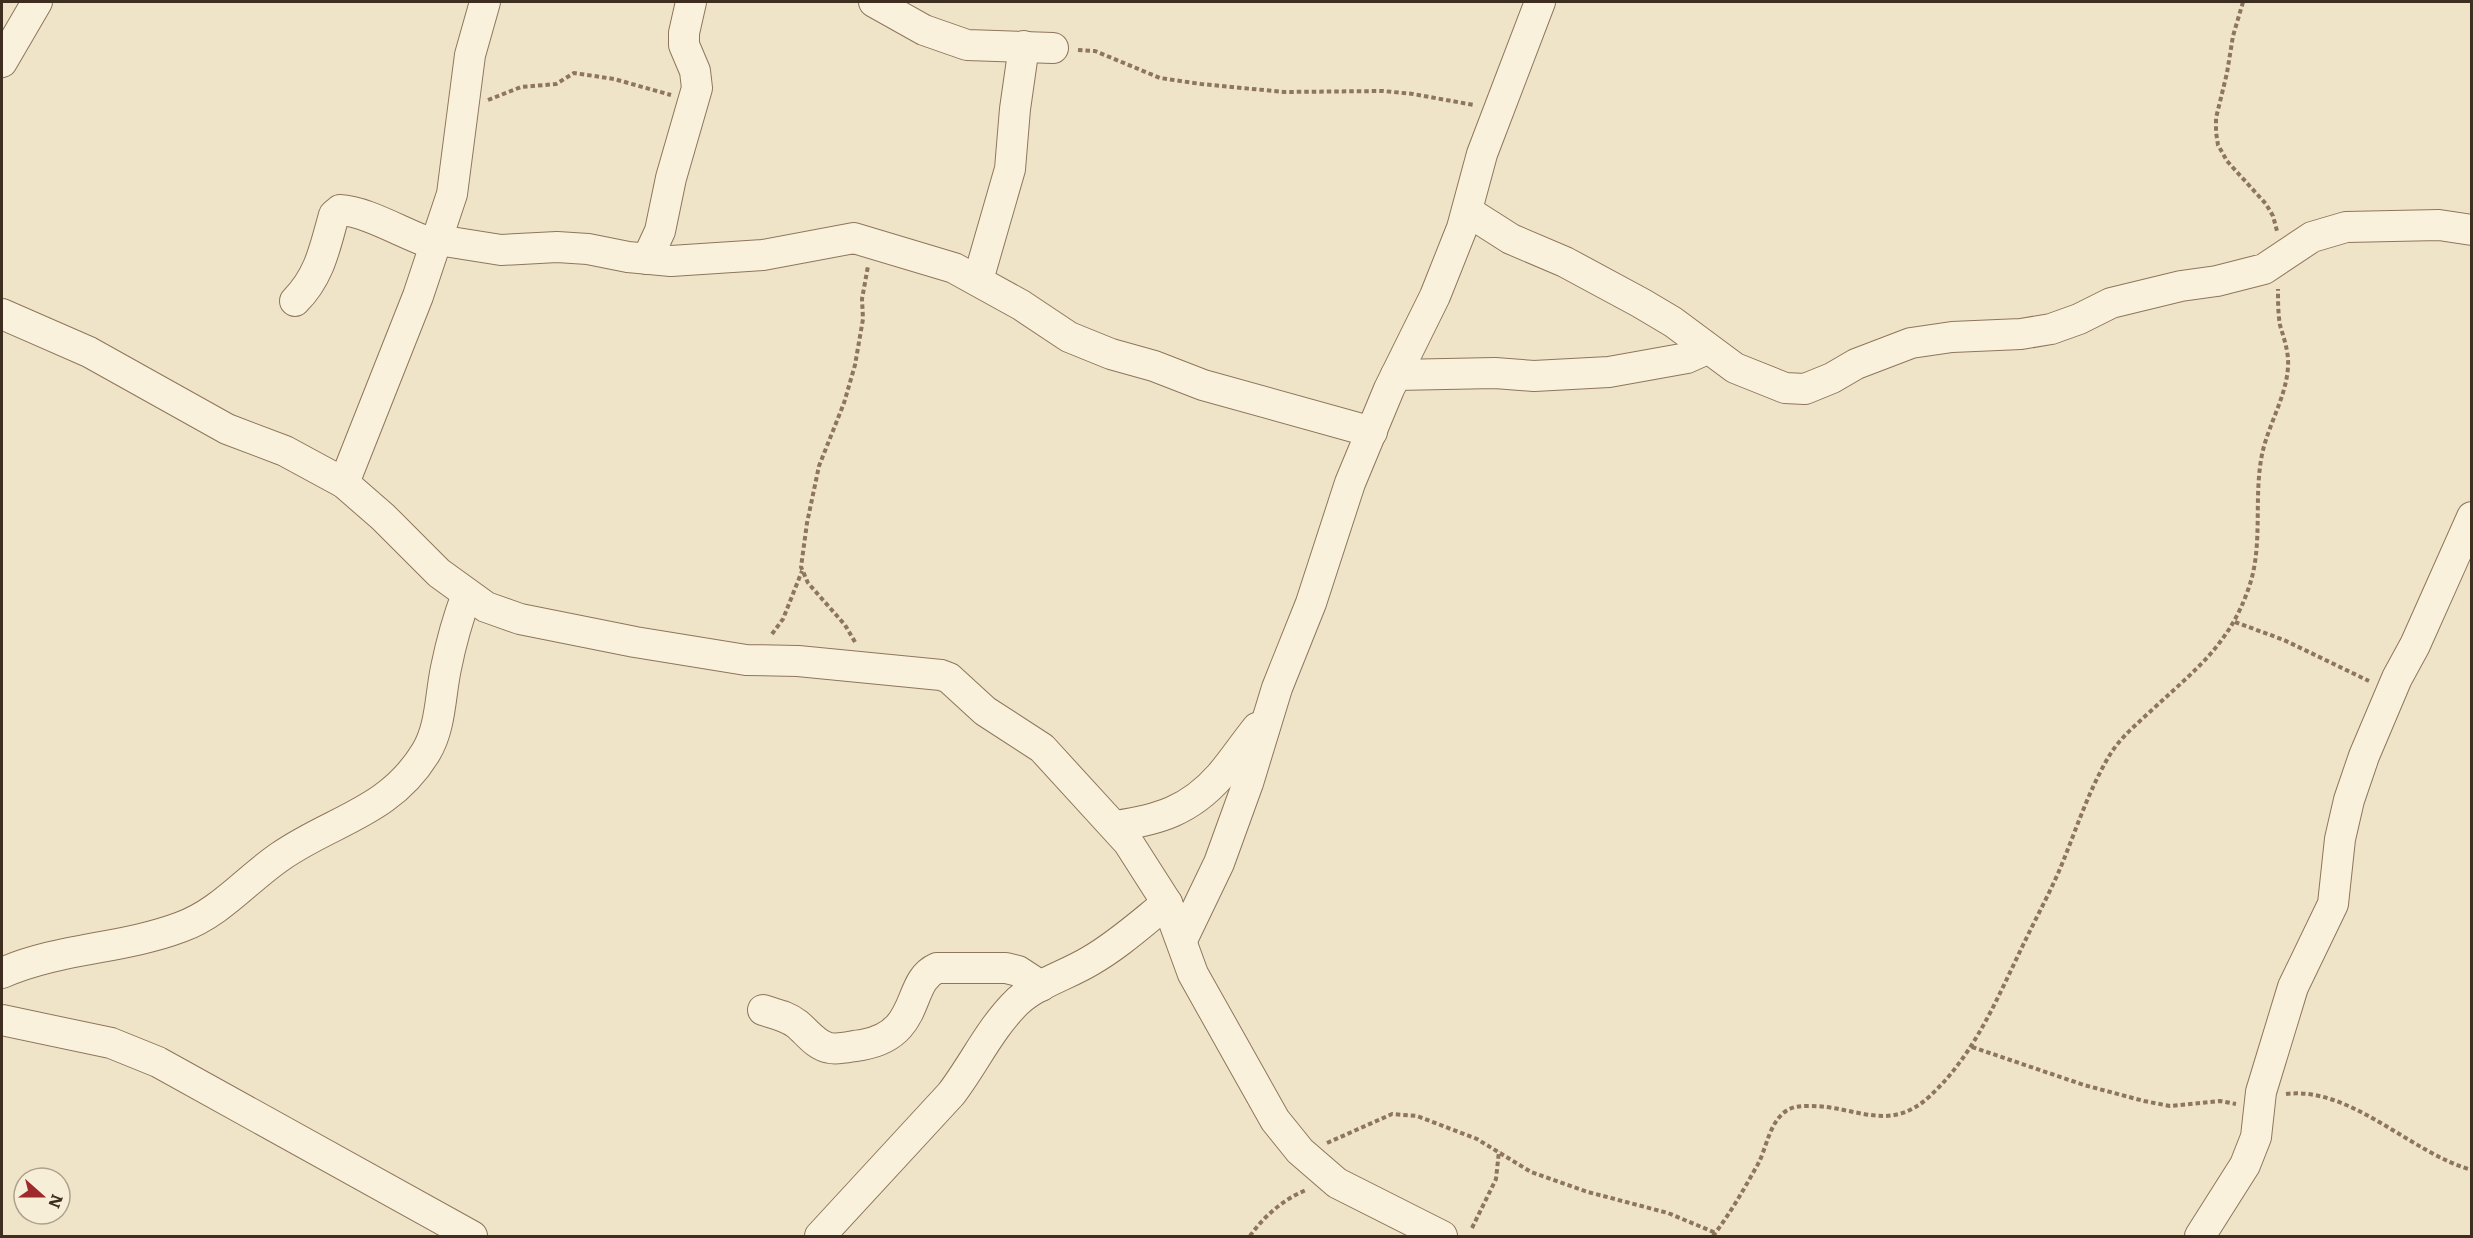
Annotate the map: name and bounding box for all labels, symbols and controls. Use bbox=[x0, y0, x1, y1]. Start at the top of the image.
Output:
north arrow bbox=[12, 1166, 72, 1226]
text: N bbox=[43, 1191, 71, 1212]

